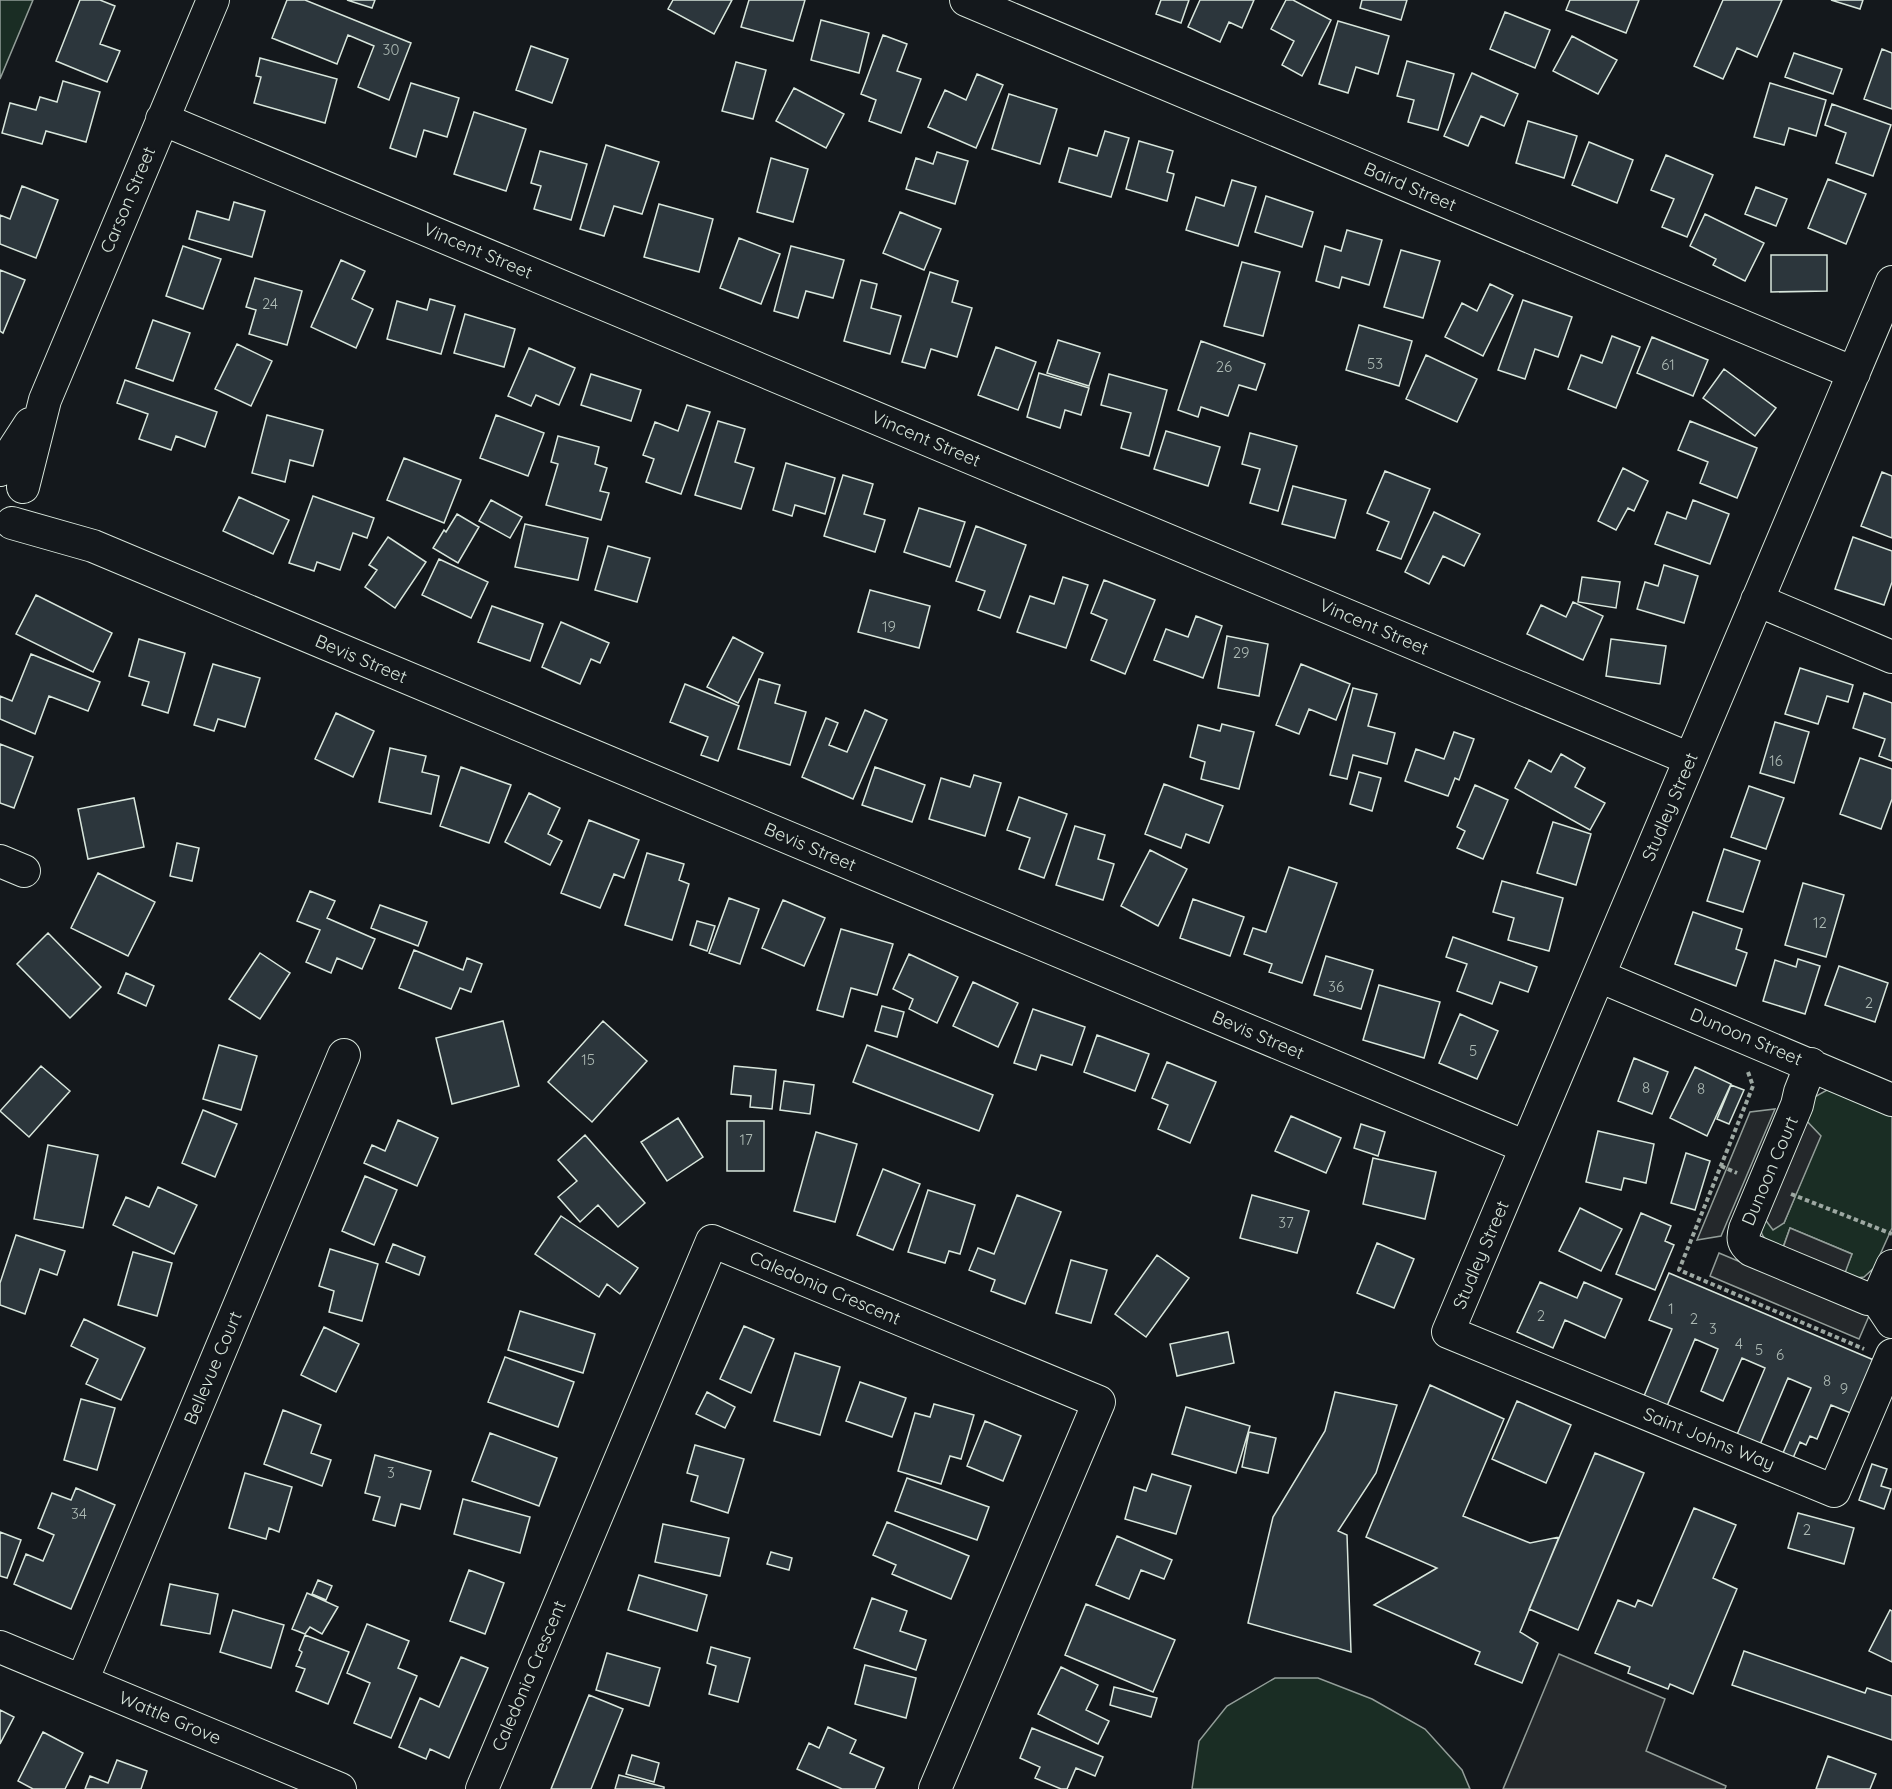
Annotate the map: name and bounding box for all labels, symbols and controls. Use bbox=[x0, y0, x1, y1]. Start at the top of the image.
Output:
house number: 30 bbox=[383, 40, 399, 59]
street label: Carson Street bbox=[95, 143, 160, 257]
street label: Baird Street bbox=[1361, 157, 1460, 216]
street label: Vincent Street bbox=[420, 217, 536, 284]
house number: 24 bbox=[262, 294, 278, 313]
house number: 53 bbox=[1367, 354, 1383, 373]
house number: 61 bbox=[1661, 355, 1675, 374]
house number: 26 bbox=[1216, 357, 1232, 376]
street label: Vincent Street bbox=[868, 405, 984, 472]
street label: Vincent Street bbox=[1316, 593, 1432, 660]
house number: 19 bbox=[882, 617, 896, 636]
street label: Bevis Street bbox=[312, 629, 411, 688]
house number: 29 bbox=[1233, 643, 1249, 662]
street label: Studley Street bbox=[1636, 749, 1703, 865]
house number: 16 bbox=[1769, 751, 1783, 770]
street label: Bevis Street bbox=[761, 817, 860, 876]
house number: 12 bbox=[1813, 913, 1827, 932]
house number: 36 bbox=[1328, 977, 1344, 996]
house number: 2 bbox=[1865, 993, 1873, 1012]
street label: Dunoon Street bbox=[1687, 1003, 1806, 1071]
street label: Bevis Street bbox=[1209, 1005, 1308, 1064]
house number: 5 bbox=[1469, 1041, 1477, 1060]
house number: 15 bbox=[581, 1050, 595, 1069]
house number: 8 bbox=[1642, 1078, 1650, 1097]
house number: 8 bbox=[1697, 1079, 1705, 1098]
street label: Dunoon Court bbox=[1736, 1113, 1803, 1229]
house number: 17 bbox=[739, 1130, 753, 1149]
street label: Studley Street bbox=[1447, 1197, 1514, 1313]
house number: 37 bbox=[1278, 1213, 1294, 1232]
street label: Caledonia Crescent bbox=[746, 1245, 904, 1330]
house number: 1 bbox=[1668, 1299, 1674, 1318]
house number: 2 bbox=[1537, 1306, 1545, 1325]
street label: Bellevue Court bbox=[178, 1308, 247, 1428]
house number: 2 bbox=[1690, 1309, 1698, 1328]
house number: 3 bbox=[1709, 1319, 1717, 1338]
house number: 4 bbox=[1735, 1334, 1743, 1353]
house number: 5 bbox=[1755, 1340, 1763, 1359]
house number: 6 bbox=[1776, 1345, 1784, 1364]
house number: 8 bbox=[1823, 1371, 1831, 1390]
house number: 9 bbox=[1840, 1379, 1848, 1398]
street label: Saint Johns Way bbox=[1640, 1402, 1778, 1475]
house number: 3 bbox=[387, 1463, 395, 1482]
house number: 34 bbox=[71, 1504, 87, 1523]
house number: 2 bbox=[1803, 1520, 1811, 1539]
street label: Caledonia Crescent bbox=[486, 1597, 571, 1755]
street label: Wattle Grove bbox=[116, 1686, 225, 1749]

